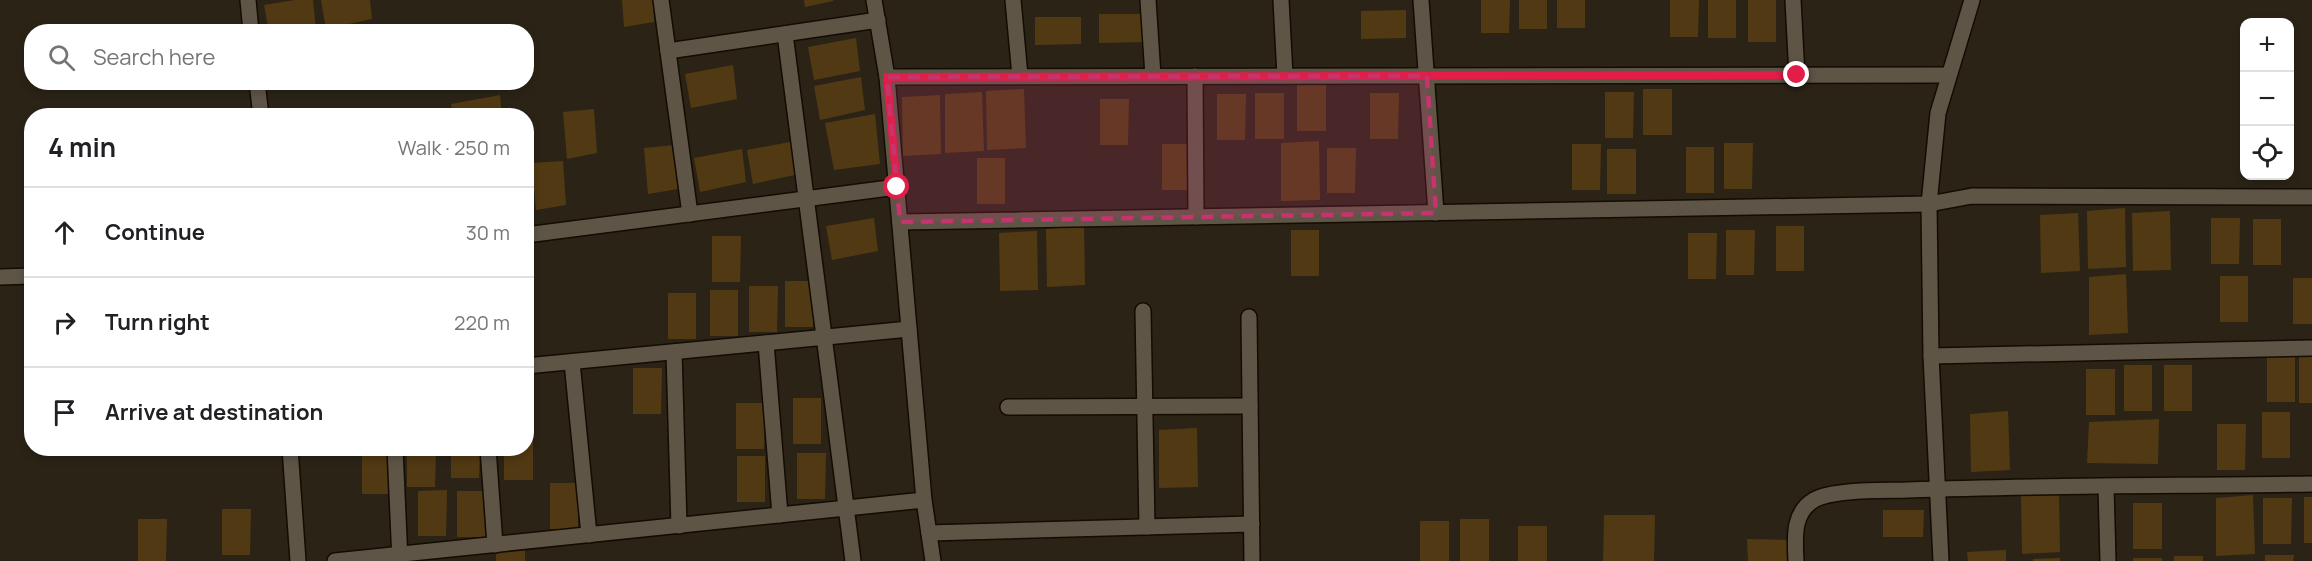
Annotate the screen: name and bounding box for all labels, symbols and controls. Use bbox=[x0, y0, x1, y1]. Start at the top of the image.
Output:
map controls bbox=[2240, 18, 2294, 180]
button: + bbox=[2240, 18, 2294, 72]
search box bbox=[24, 24, 534, 90]
icon: search bbox=[45, 41, 78, 74]
text: Search here bbox=[93, 42, 215, 72]
route end bbox=[1783, 61, 1809, 87]
button: − bbox=[2240, 72, 2294, 126]
button: locate bbox=[2240, 126, 2294, 180]
text: 4 min bbox=[48, 129, 116, 165]
text: Walk · 250 m bbox=[398, 134, 510, 161]
route start bbox=[883, 173, 909, 199]
icon: ahead bbox=[48, 216, 81, 249]
text: Continue bbox=[105, 217, 205, 247]
text: 30 m bbox=[466, 219, 510, 246]
icon: right bbox=[48, 306, 81, 339]
text: Turn right bbox=[105, 307, 210, 337]
text: 220 m bbox=[454, 309, 510, 336]
icon: arrive bbox=[48, 396, 81, 429]
text: Arrive at destination bbox=[105, 397, 323, 427]

